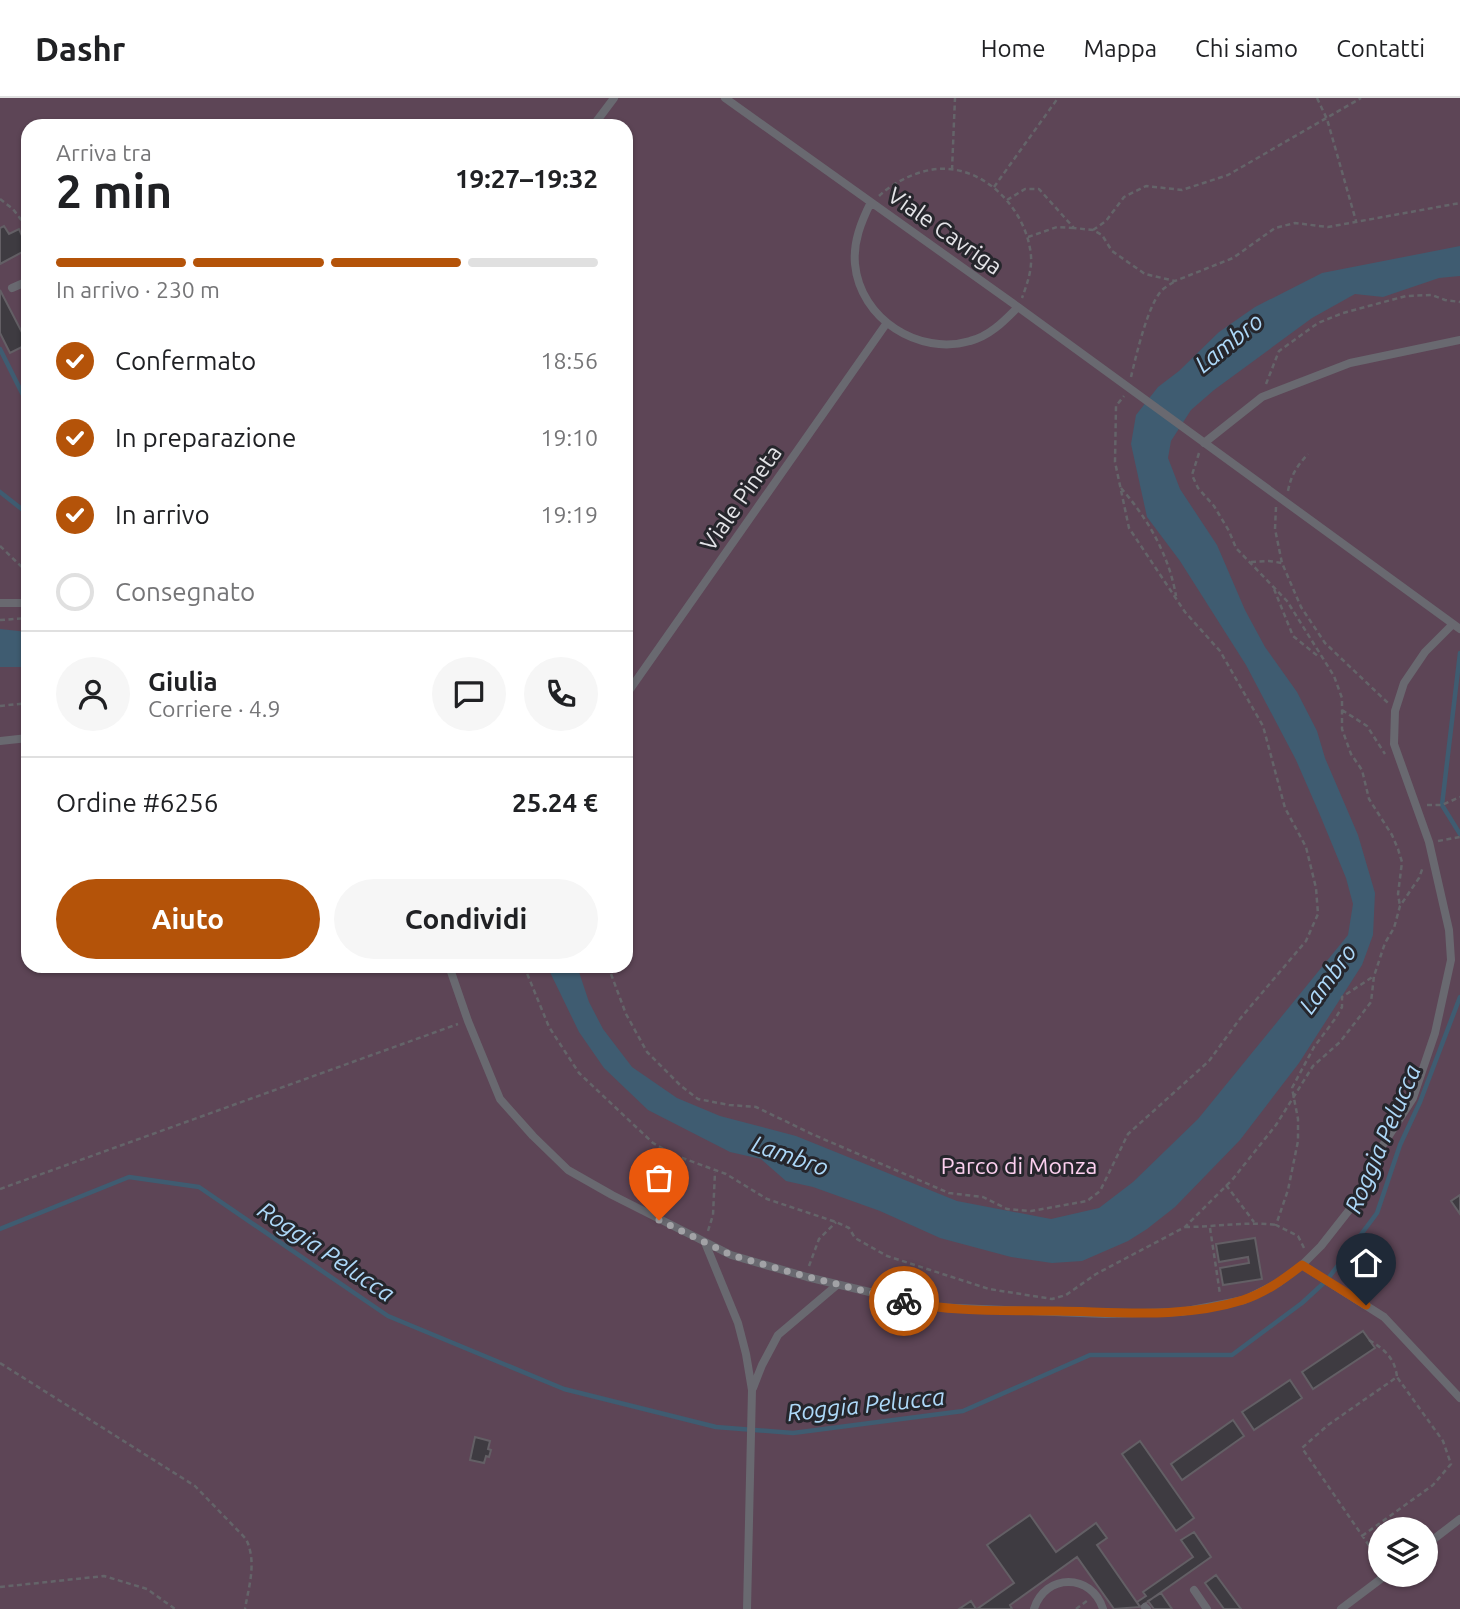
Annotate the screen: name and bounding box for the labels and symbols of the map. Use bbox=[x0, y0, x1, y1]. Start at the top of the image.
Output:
street label: Viale Cavriga bbox=[884, 182, 1007, 279]
water label: Lambro bbox=[1189, 307, 1268, 378]
street label: Viale Pineta bbox=[695, 440, 786, 555]
water label: Lambro bbox=[1293, 939, 1362, 1019]
water label: Roggia Pelucca bbox=[1339, 1061, 1426, 1217]
water label: Lambro bbox=[748, 1130, 832, 1181]
pin bbox=[629, 1148, 689, 1220]
park label: Parco di Monza bbox=[941, 1153, 1097, 1178]
water label: Roggia Pelucca bbox=[253, 1196, 400, 1307]
pin bbox=[1336, 1233, 1396, 1305]
courier bbox=[869, 1266, 939, 1336]
water label: Roggia Pelucca bbox=[786, 1383, 946, 1426]

